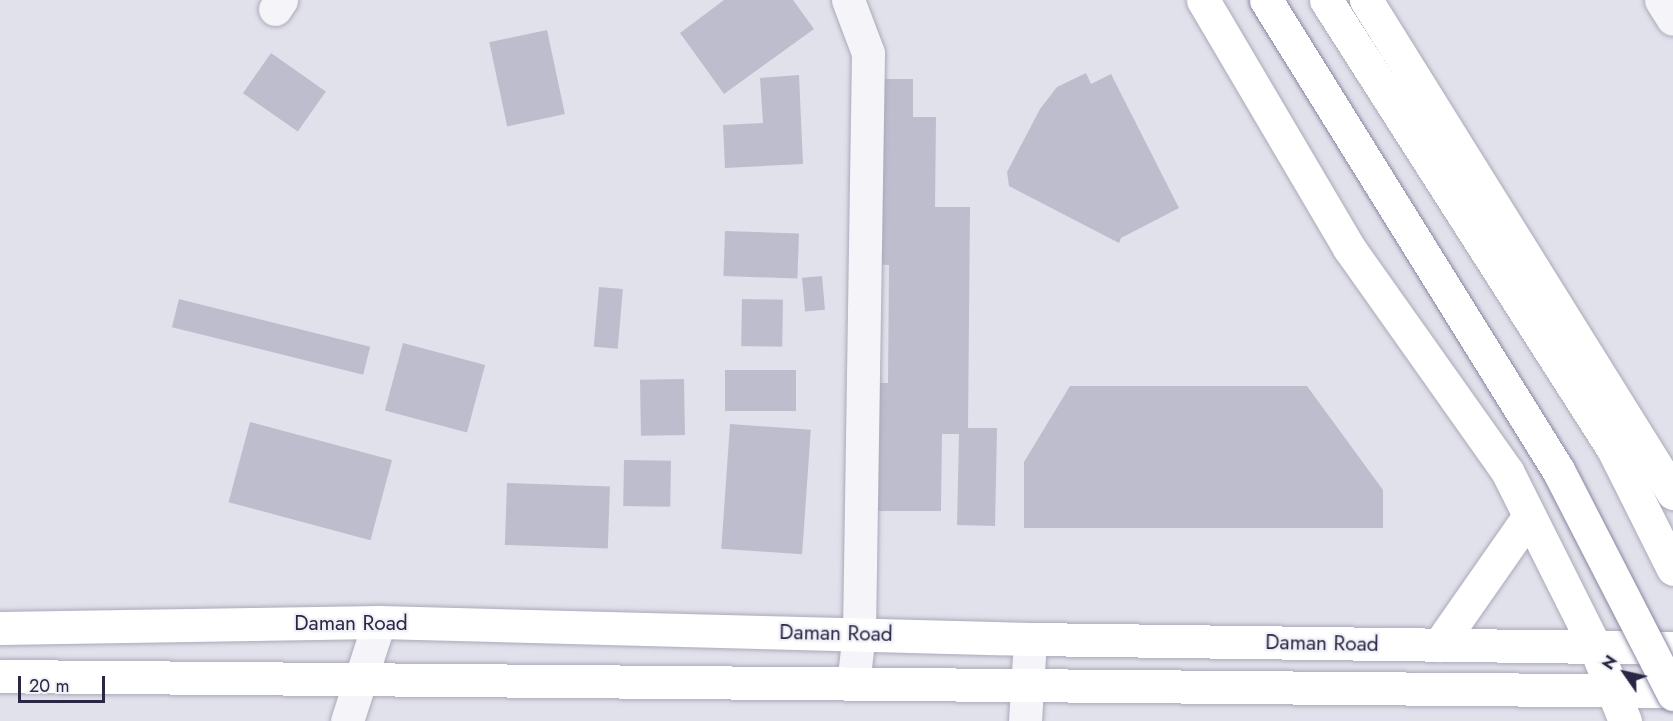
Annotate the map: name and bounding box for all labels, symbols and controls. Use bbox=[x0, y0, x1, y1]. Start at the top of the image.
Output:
street label: Daman Road bbox=[294, 610, 408, 636]
street label: Daman Road bbox=[779, 619, 893, 647]
street label: Daman Road bbox=[1265, 629, 1379, 657]
north arrow bbox=[1595, 643, 1655, 703]
text: N bbox=[1597, 651, 1623, 674]
scale bar bbox=[21, 664, 108, 702]
text: 20 m bbox=[29, 673, 69, 699]

